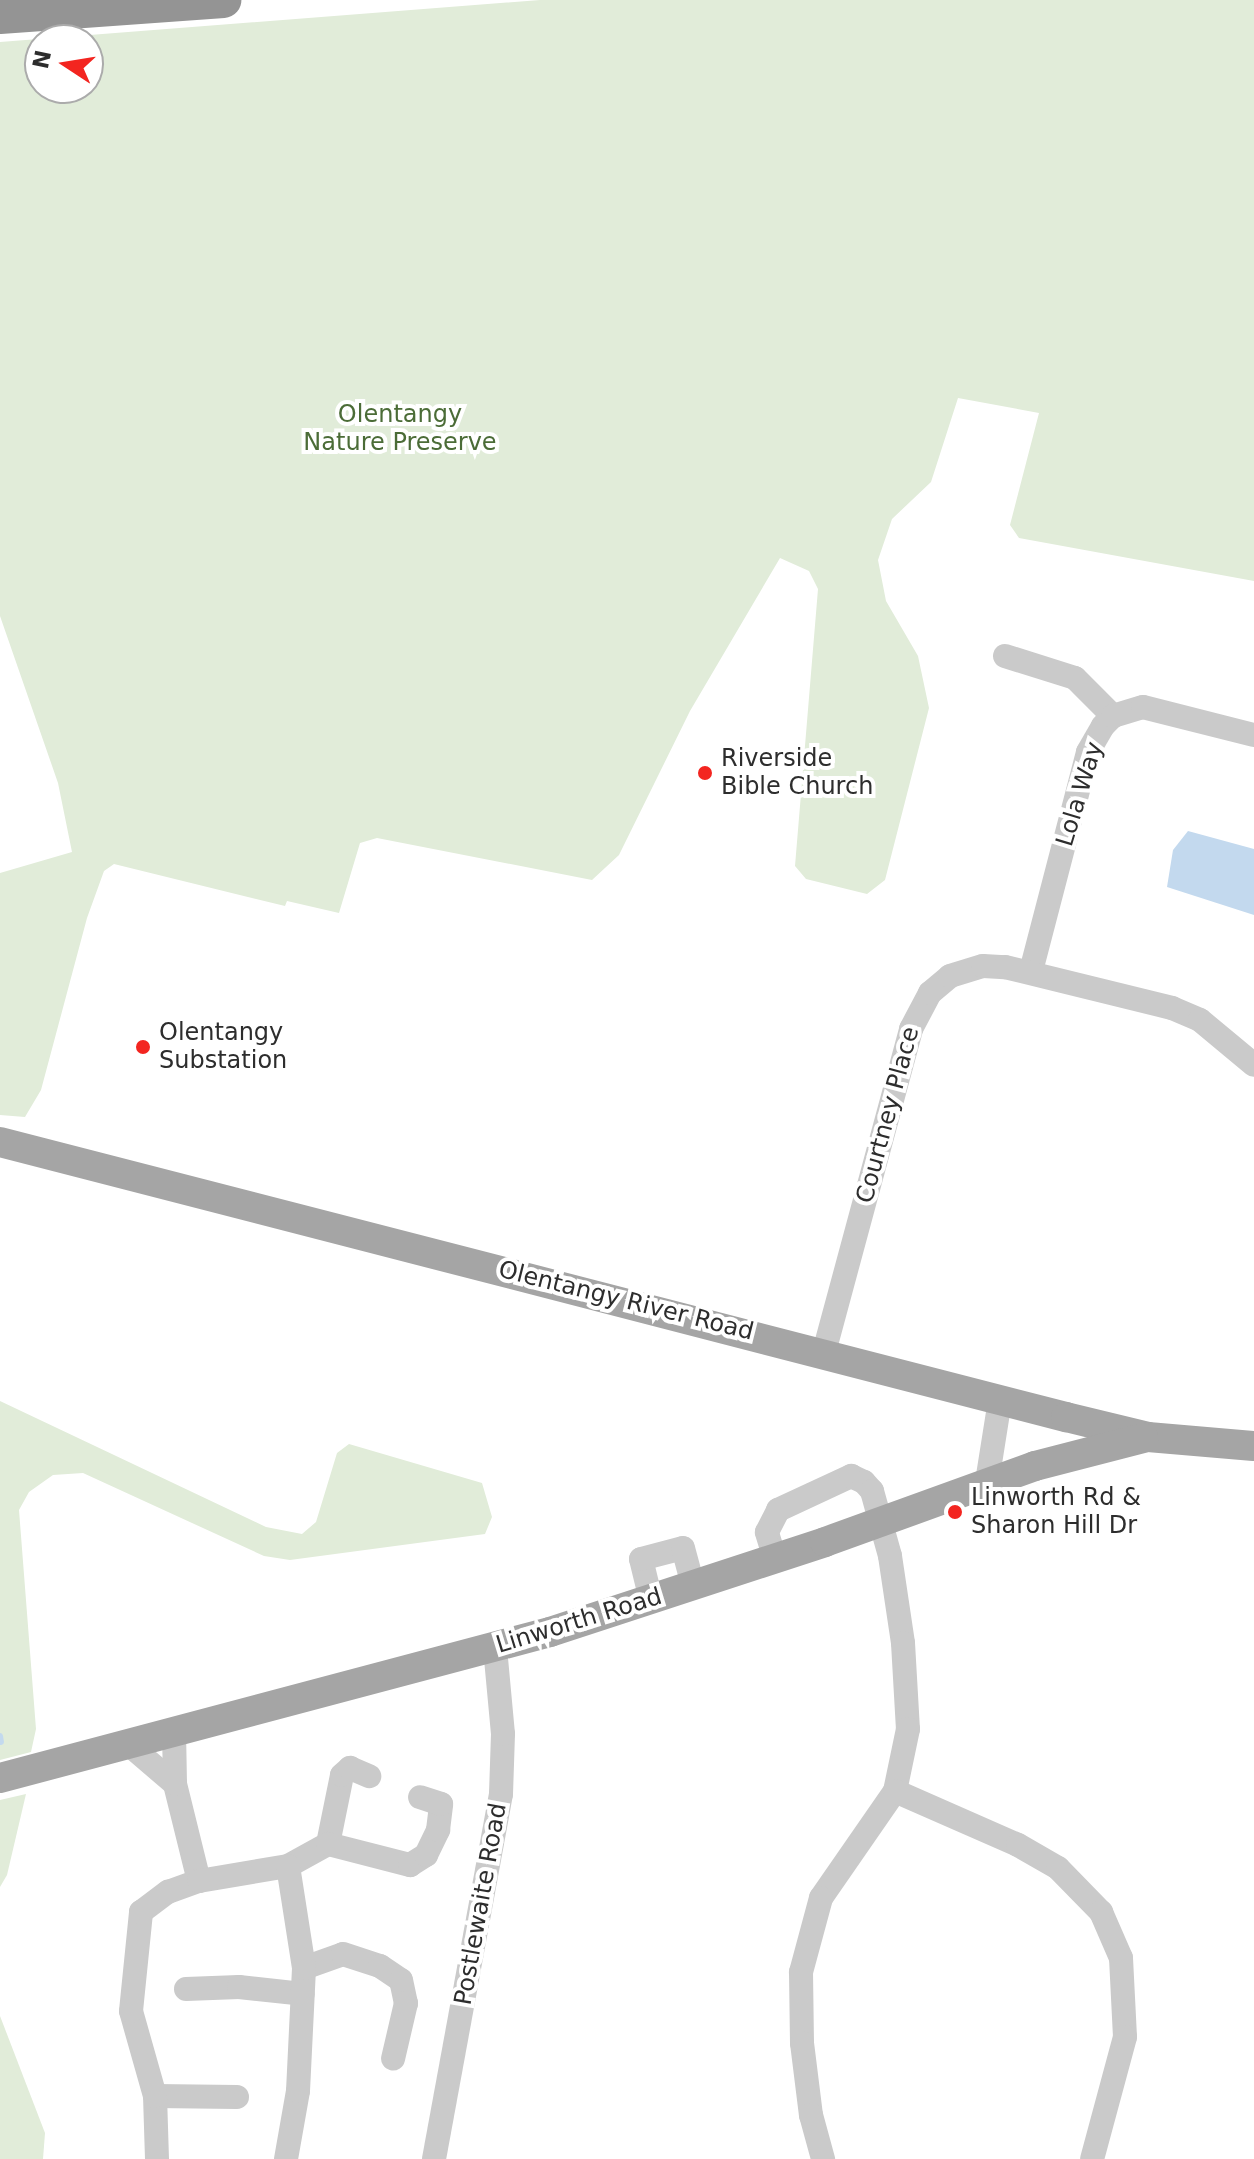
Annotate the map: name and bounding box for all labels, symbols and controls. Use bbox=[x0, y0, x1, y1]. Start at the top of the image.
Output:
north arrow bbox=[24, 24, 104, 104]
text: N bbox=[28, 48, 56, 71]
park label: Olentangy Nature Preserve bbox=[303, 401, 497, 457]
street label: Lola Way bbox=[1050, 738, 1110, 850]
place label: Riverside Bible Church bbox=[721, 745, 873, 801]
marker: Riverside Bible Church bbox=[696, 764, 714, 782]
place label: Olentangy Substation bbox=[159, 1019, 287, 1075]
street label: Courtney Place bbox=[851, 1024, 925, 1206]
marker: Olentangy Substation bbox=[134, 1038, 152, 1056]
street label: Olentangy River Road bbox=[495, 1255, 757, 1347]
place label: Linworth Rd & Sharon Hill Dr bbox=[971, 1484, 1141, 1540]
marker: Linworth Rd & Sharon Hill Dr bbox=[946, 1503, 964, 1521]
street label: Linworth Road bbox=[493, 1582, 665, 1660]
street label: Postlewaite Road bbox=[449, 1801, 513, 2007]

